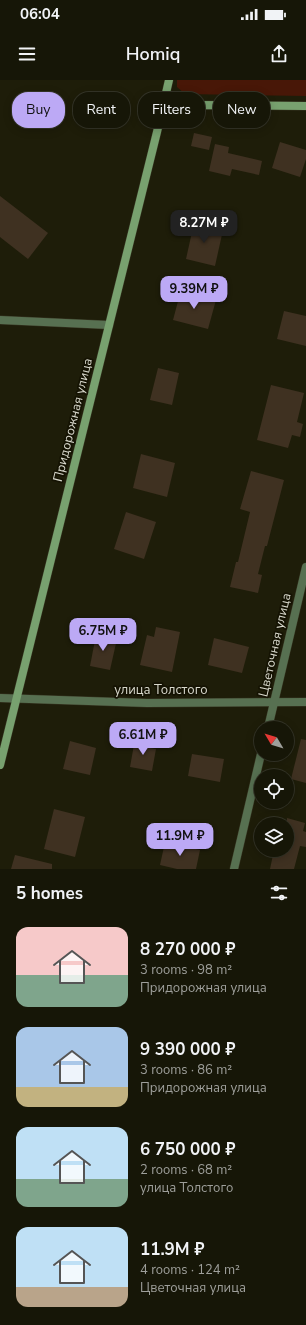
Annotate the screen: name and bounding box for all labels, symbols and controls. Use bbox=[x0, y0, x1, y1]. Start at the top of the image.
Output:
text: 06:04 bbox=[20, 4, 60, 24]
text: Homiq bbox=[126, 42, 180, 66]
icon: menu bbox=[16, 43, 38, 65]
icon: share bbox=[268, 43, 290, 65]
chip: Buy bbox=[12, 92, 65, 128]
chip: Rent bbox=[73, 92, 130, 128]
chip: Filters bbox=[138, 92, 205, 128]
chip: New bbox=[213, 92, 270, 128]
pin: 8.27M ₽ bbox=[167, 210, 241, 244]
text: 8.27M ₽ bbox=[179, 214, 229, 232]
pin: 9.39M ₽ bbox=[157, 276, 231, 310]
text: 9.39M ₽ bbox=[169, 280, 219, 298]
street label: Придорожная улица bbox=[49, 356, 97, 484]
street label: Цветочная улица bbox=[254, 591, 296, 699]
pin: 6.75M ₽ bbox=[66, 618, 140, 652]
text: 6.75M ₽ bbox=[78, 622, 128, 640]
street label: улица Толстого bbox=[114, 681, 208, 699]
north arrow bbox=[254, 721, 294, 761]
map controls bbox=[254, 721, 294, 857]
pin: 6.61M ₽ bbox=[106, 722, 180, 756]
text: 6.61M ₽ bbox=[118, 726, 168, 744]
button: locate bbox=[254, 769, 294, 809]
button: layers bbox=[254, 817, 294, 857]
pin: 11.9M ₽ bbox=[143, 823, 217, 857]
text: 11.9M ₽ bbox=[155, 827, 205, 845]
text: 5 homes bbox=[16, 882, 83, 905]
icon: filters bbox=[268, 882, 290, 904]
text: 8 270 000 ₽ bbox=[140, 938, 235, 961]
icon: home bbox=[48, 943, 96, 991]
text: 3 rooms · 98 m² bbox=[140, 961, 232, 979]
text: Придорожная улица bbox=[140, 979, 267, 997]
text: 9 390 000 ₽ bbox=[140, 1038, 235, 1061]
icon: home bbox=[48, 1043, 96, 1091]
text: 3 rooms · 86 m² bbox=[140, 1061, 232, 1079]
text: Придорожная улица bbox=[140, 1079, 267, 1097]
text: 6 750 000 ₽ bbox=[140, 1138, 235, 1161]
icon: home bbox=[48, 1143, 96, 1191]
text: 2 rooms · 68 m² bbox=[140, 1161, 232, 1179]
text: улица Толстого bbox=[140, 1179, 233, 1197]
text: 11.9M ₽ bbox=[140, 1238, 204, 1261]
icon: home bbox=[48, 1243, 96, 1291]
text: 4 rooms · 124 m² bbox=[140, 1261, 240, 1279]
text: Цветочная улица bbox=[140, 1279, 246, 1297]

